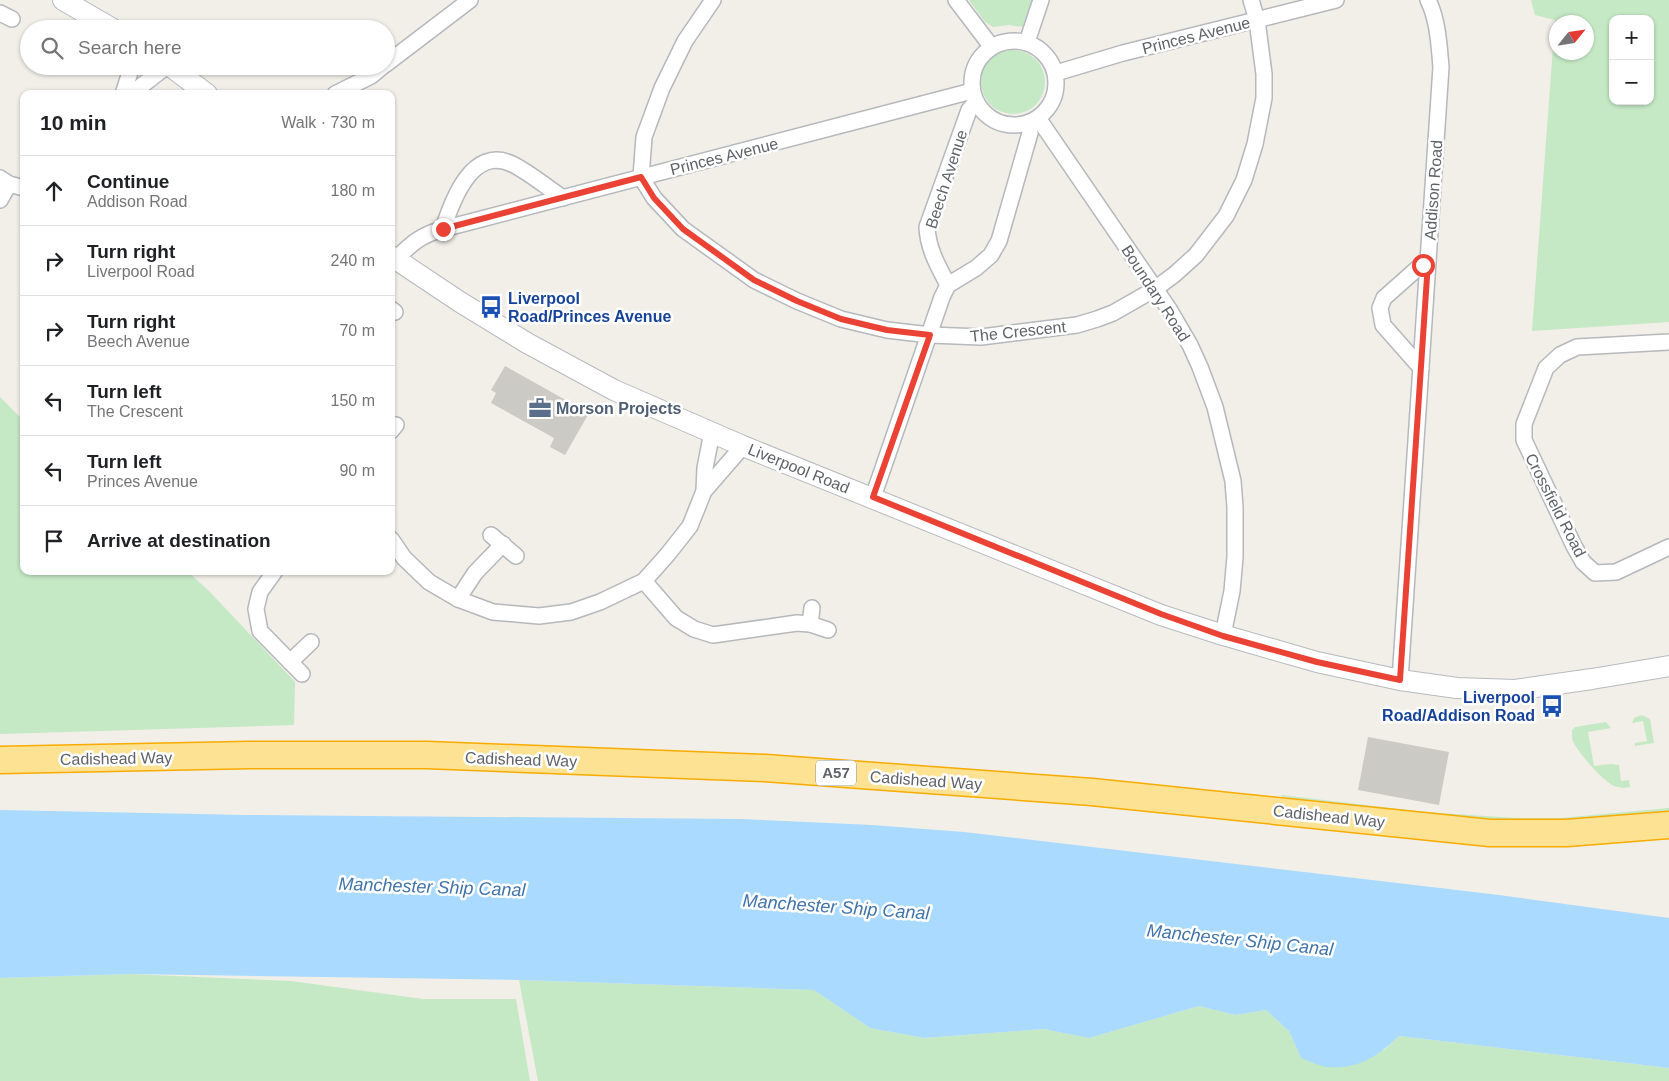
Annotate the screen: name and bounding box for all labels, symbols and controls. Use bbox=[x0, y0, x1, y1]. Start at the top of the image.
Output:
street label: Princes Avenue bbox=[1140, 14, 1252, 57]
north arrow bbox=[1549, 15, 1594, 60]
map controls bbox=[1609, 15, 1654, 105]
button: + bbox=[1609, 15, 1654, 60]
search box bbox=[20, 20, 395, 75]
icon: search bbox=[38, 34, 66, 62]
text: Search here bbox=[78, 37, 182, 58]
button: − bbox=[1609, 60, 1654, 105]
text: 10 min bbox=[40, 111, 107, 134]
text: Walk · 730 m bbox=[281, 114, 375, 131]
street label: Beech Avenue bbox=[922, 127, 970, 231]
street label: Princes Avenue bbox=[668, 135, 780, 178]
street label: Addison Road bbox=[1422, 139, 1445, 241]
text: Continue bbox=[87, 171, 169, 192]
icon: ahead bbox=[40, 177, 68, 205]
text: 180 m bbox=[331, 182, 375, 199]
text: Addison Road bbox=[87, 193, 188, 210]
route end bbox=[432, 218, 455, 241]
text: Turn right bbox=[87, 241, 175, 262]
street label: Boundary Road bbox=[1118, 242, 1193, 345]
icon: right bbox=[40, 247, 68, 275]
text: 240 m bbox=[331, 252, 375, 269]
route start bbox=[1412, 254, 1435, 277]
text: Liverpool Road bbox=[87, 263, 195, 280]
place label: Liverpool Road/Princes Avenue bbox=[508, 290, 671, 325]
bus stop icon: Liverpool Road/Princes Avenue bbox=[478, 294, 504, 320]
text: Turn right bbox=[87, 311, 175, 332]
icon: right bbox=[40, 317, 68, 345]
street label: The Crescent bbox=[969, 318, 1067, 345]
text: 70 m bbox=[339, 322, 375, 339]
text: Beech Avenue bbox=[87, 333, 190, 350]
text: Turn left bbox=[87, 381, 162, 402]
icon: left bbox=[40, 387, 68, 415]
text: 150 m bbox=[331, 392, 375, 409]
office icon: Morson Projects bbox=[527, 395, 553, 421]
place label: Morson Projects bbox=[556, 400, 681, 417]
text: The Crescent bbox=[87, 403, 183, 420]
street label: Liverpool Road bbox=[746, 440, 852, 497]
text: Turn left bbox=[87, 451, 162, 472]
street label: Crossfield Road bbox=[1522, 451, 1589, 560]
icon: left bbox=[40, 457, 68, 485]
text: 90 m bbox=[339, 462, 375, 479]
text: Princes Avenue bbox=[87, 473, 198, 490]
icon: arrive bbox=[40, 527, 68, 555]
text: Arrive at destination bbox=[87, 530, 271, 551]
place label: Liverpool Road/Addison Road bbox=[1382, 689, 1535, 724]
bus stop icon: Liverpool Road/Addison Road bbox=[1539, 693, 1565, 719]
street label: Cadishead Way bbox=[60, 749, 172, 768]
street label: Cadishead Way bbox=[465, 749, 577, 770]
road number: A57 bbox=[816, 760, 856, 786]
street label: Cadishead Way bbox=[869, 768, 983, 793]
street label: Cadishead Way bbox=[1272, 802, 1386, 831]
water label: Manchester Ship Canal bbox=[338, 874, 527, 900]
water label: Manchester Ship Canal bbox=[742, 890, 931, 924]
water label: Manchester Ship Canal bbox=[1146, 920, 1335, 960]

